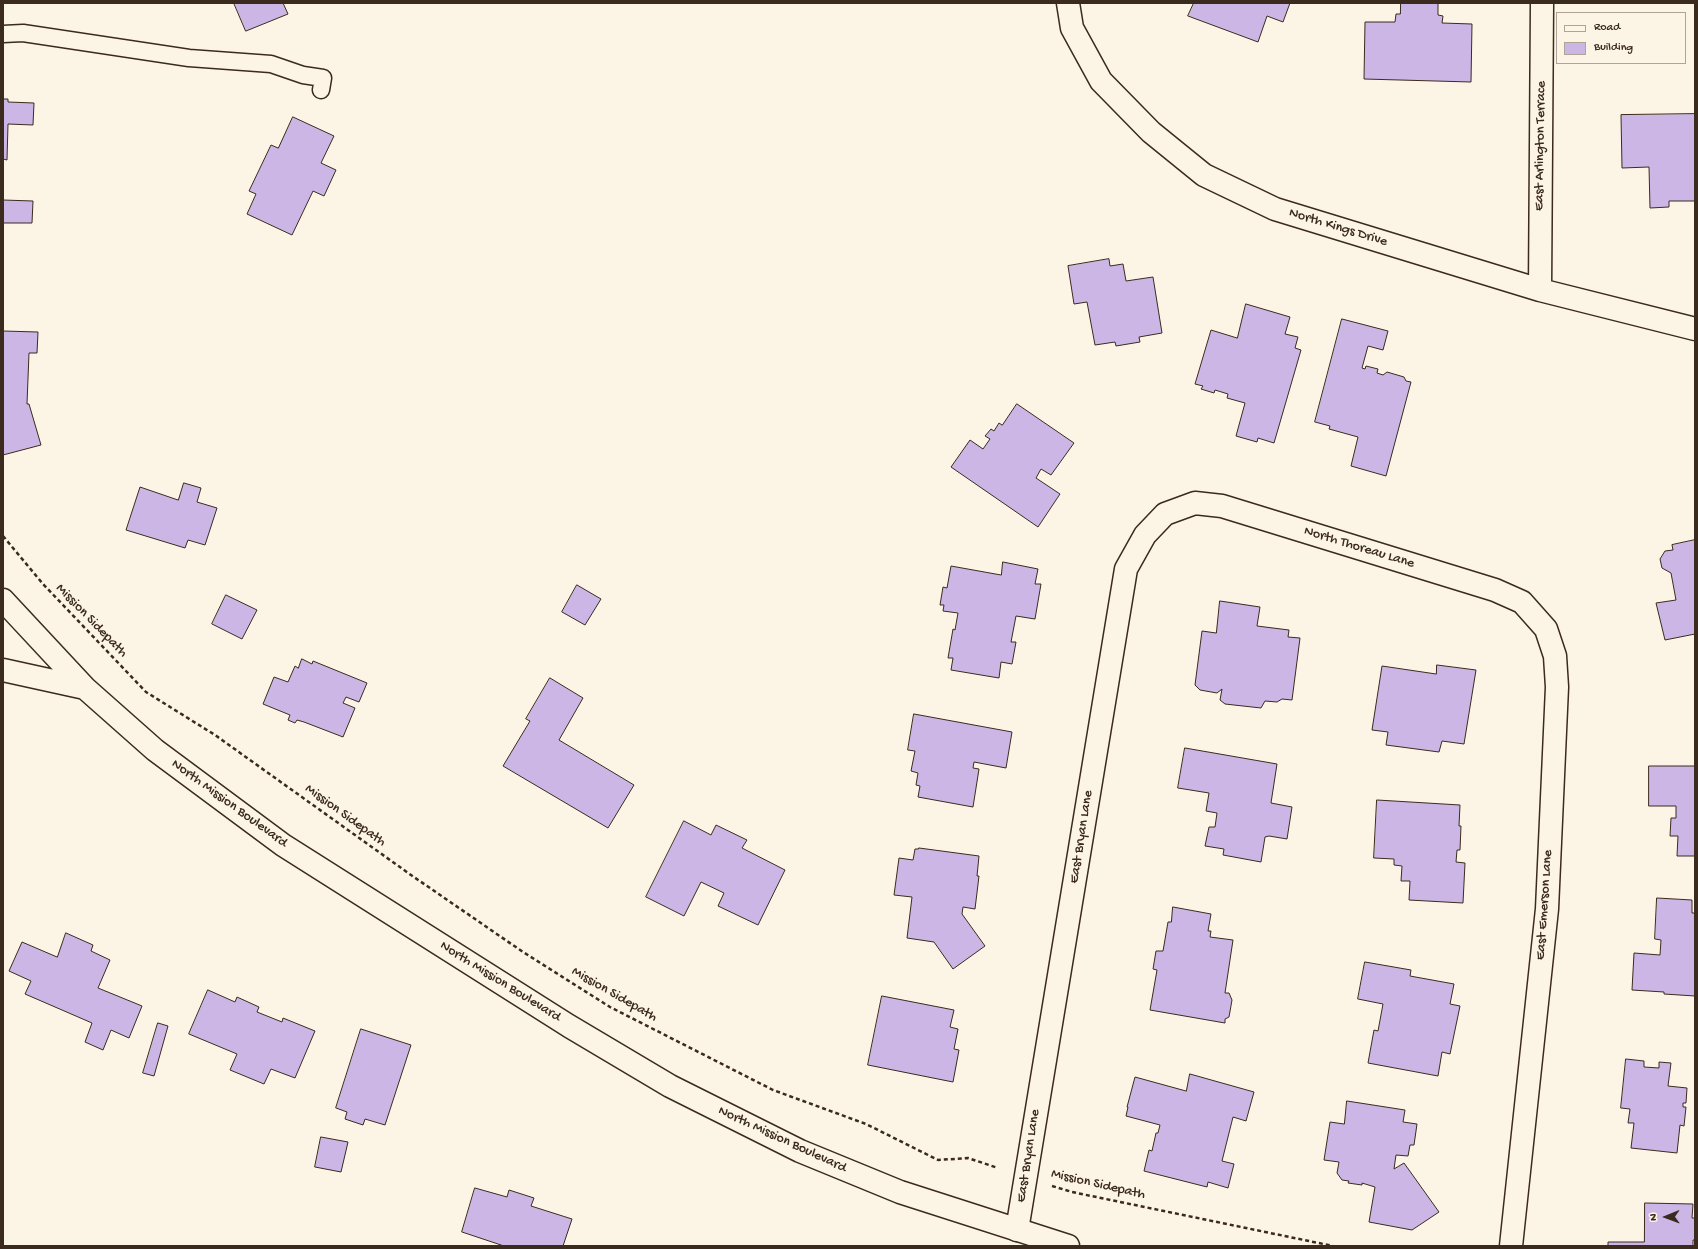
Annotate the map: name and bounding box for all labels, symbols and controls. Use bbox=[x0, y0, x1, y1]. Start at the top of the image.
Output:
legend bbox=[1556, 12, 1686, 64]
text: Road bbox=[1594, 21, 1620, 35]
text: Building bbox=[1594, 41, 1633, 55]
street label: East Arlington Terrace bbox=[1531, 81, 1551, 211]
street label: North Kings Drive bbox=[1287, 205, 1389, 251]
street label: North Thoreau Lane bbox=[1302, 523, 1416, 573]
street label: Mission Sidepath bbox=[52, 581, 130, 661]
street label: North Mission Boulevard bbox=[168, 756, 290, 852]
street label: Mission Sidepath bbox=[301, 781, 389, 851]
street label: East Bryan Lane bbox=[1066, 789, 1098, 885]
street label: East Emerson Lane bbox=[1533, 849, 1557, 961]
street label: North Mission Boulevard bbox=[436, 938, 564, 1026]
street label: Mission Sidepath bbox=[568, 964, 660, 1026]
street label: North Mission Boulevard bbox=[715, 1103, 849, 1177]
street label: East Bryan Lane bbox=[1013, 1108, 1045, 1204]
street label: Mission Sidepath bbox=[1049, 1166, 1147, 1204]
north arrow bbox=[1646, 1197, 1686, 1237]
text: N bbox=[1648, 1214, 1660, 1221]

